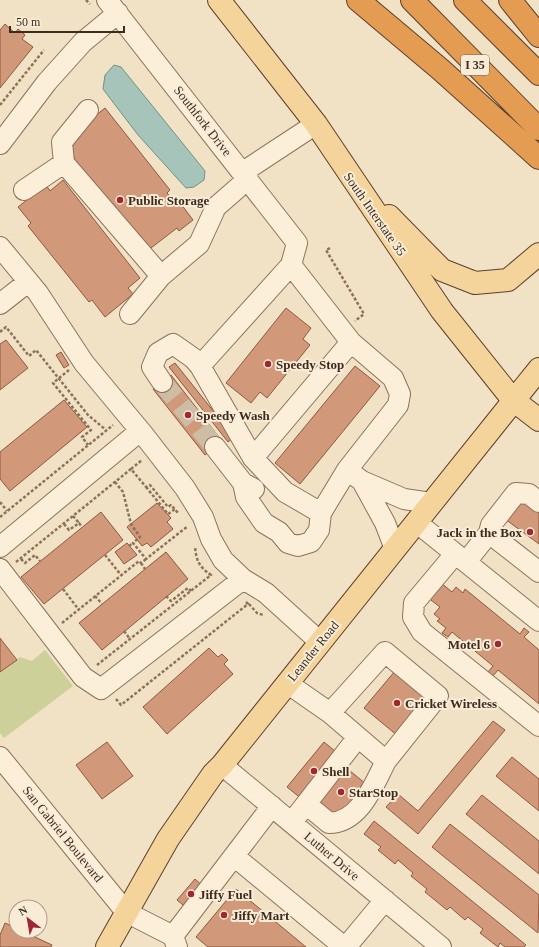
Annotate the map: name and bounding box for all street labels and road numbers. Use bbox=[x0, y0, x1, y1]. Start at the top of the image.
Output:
road number: I 35 bbox=[461, 55, 489, 75]
street label: Southfork Drive bbox=[171, 83, 235, 159]
street label: South Interstate 35 bbox=[341, 169, 409, 259]
street label: Leander Road bbox=[284, 617, 342, 684]
street label: San Gabriel Boulevard bbox=[20, 783, 107, 885]
street label: Luther Drive bbox=[301, 829, 363, 884]

